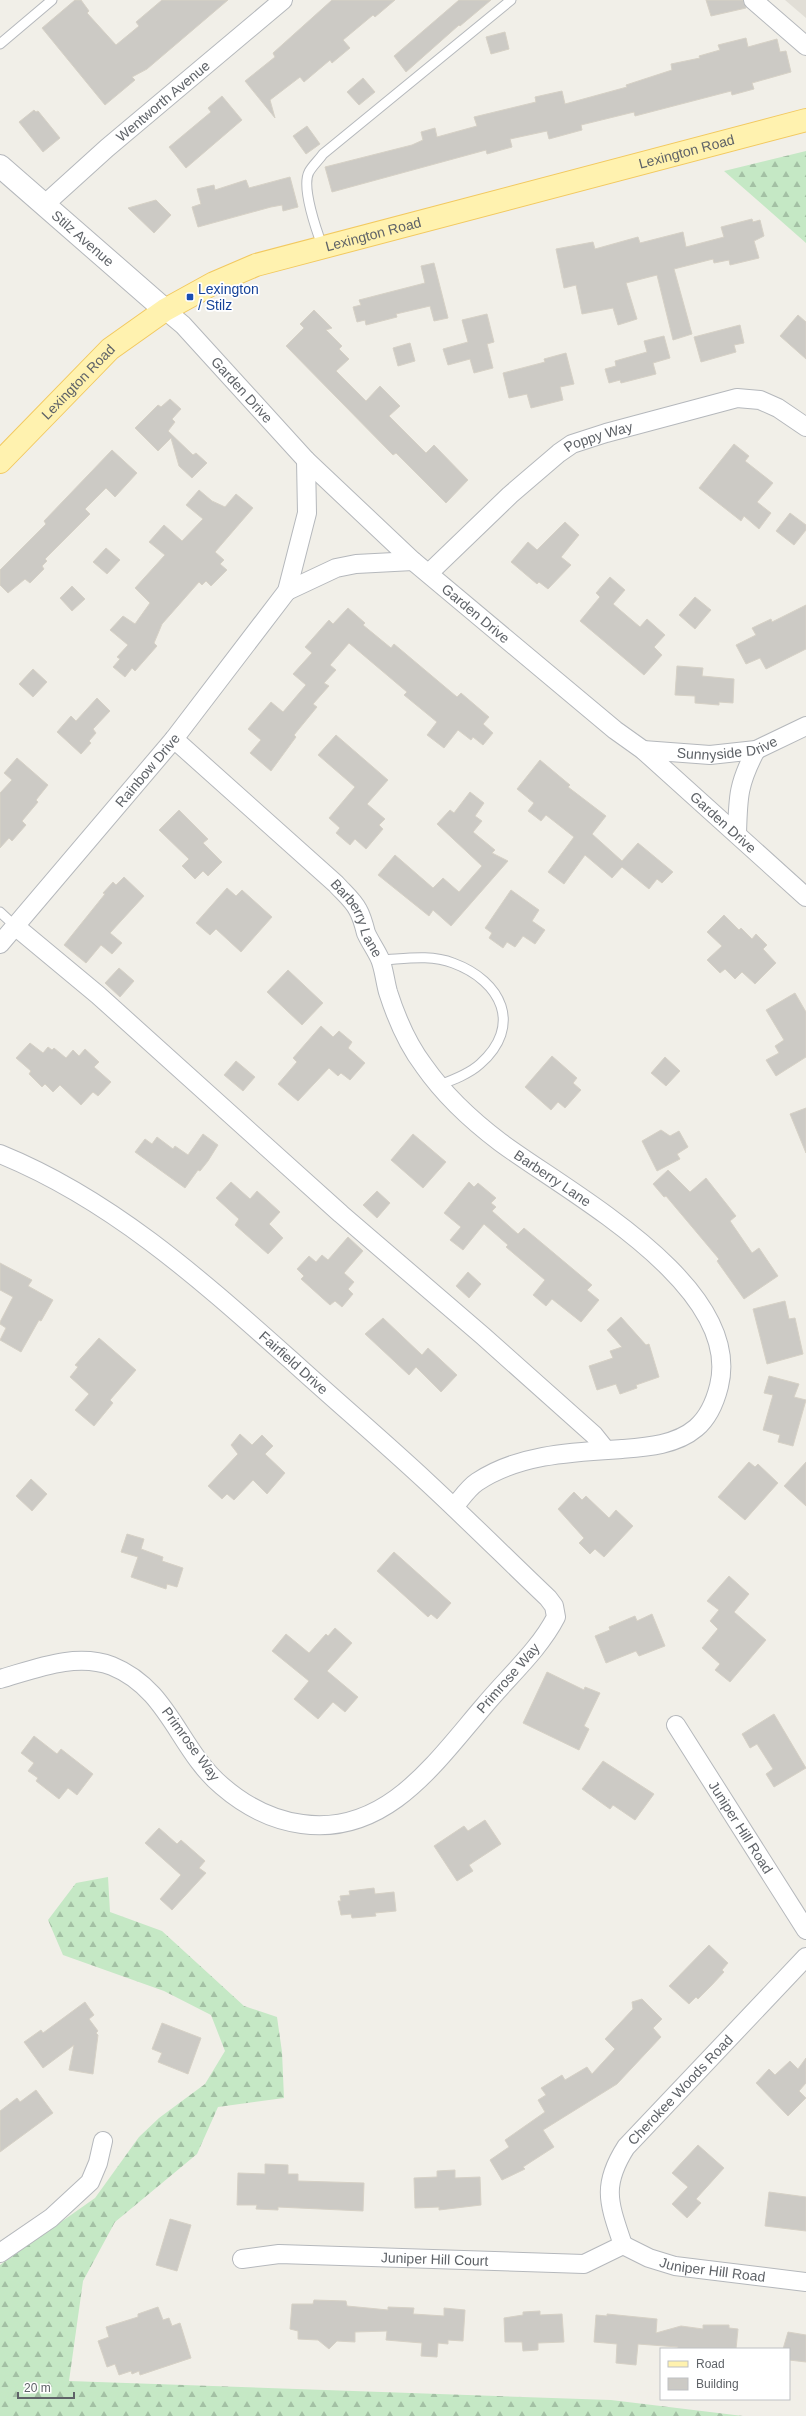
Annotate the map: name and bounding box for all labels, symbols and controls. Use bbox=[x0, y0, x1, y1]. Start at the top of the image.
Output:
street label: Wentworth Avenue bbox=[113, 57, 213, 145]
street label: Lexington Road bbox=[637, 131, 736, 172]
street label: Stilz Avenue bbox=[49, 207, 117, 270]
street label: Lexington Road bbox=[324, 214, 423, 254]
place label: Lexington / Stilz bbox=[198, 281, 259, 313]
marker: Lexington / Stilz bbox=[185, 292, 195, 302]
street label: Lexington Road bbox=[38, 341, 118, 423]
street label: Garden Drive bbox=[208, 354, 276, 426]
street label: Poppy Way bbox=[561, 418, 634, 455]
street label: Garden Drive bbox=[439, 581, 513, 646]
street label: Rainbow Drive bbox=[112, 730, 183, 810]
street label: Sunnyside Drive bbox=[676, 733, 780, 763]
street label: Garden Drive bbox=[687, 788, 760, 856]
street label: Barberry Lane bbox=[327, 876, 386, 960]
street label: Barberry Lane bbox=[511, 1147, 594, 1210]
street label: Fairfield Drive bbox=[256, 1328, 331, 1398]
street label: Primrose Way bbox=[473, 1640, 543, 1716]
street label: Primrose Way bbox=[159, 1704, 223, 1784]
street label: Juniper Hill Road bbox=[705, 1778, 776, 1877]
street label: Cherokee Woods Road bbox=[624, 2032, 736, 2148]
street label: Juniper Hill Court bbox=[381, 2249, 489, 2269]
street label: Juniper Hill Road bbox=[658, 2254, 766, 2285]
legend bbox=[660, 2348, 790, 2400]
text: Road bbox=[696, 2357, 725, 2371]
scale bar bbox=[18, 2374, 74, 2400]
text: Building bbox=[696, 2377, 739, 2391]
text: 20 m bbox=[24, 2381, 51, 2395]

